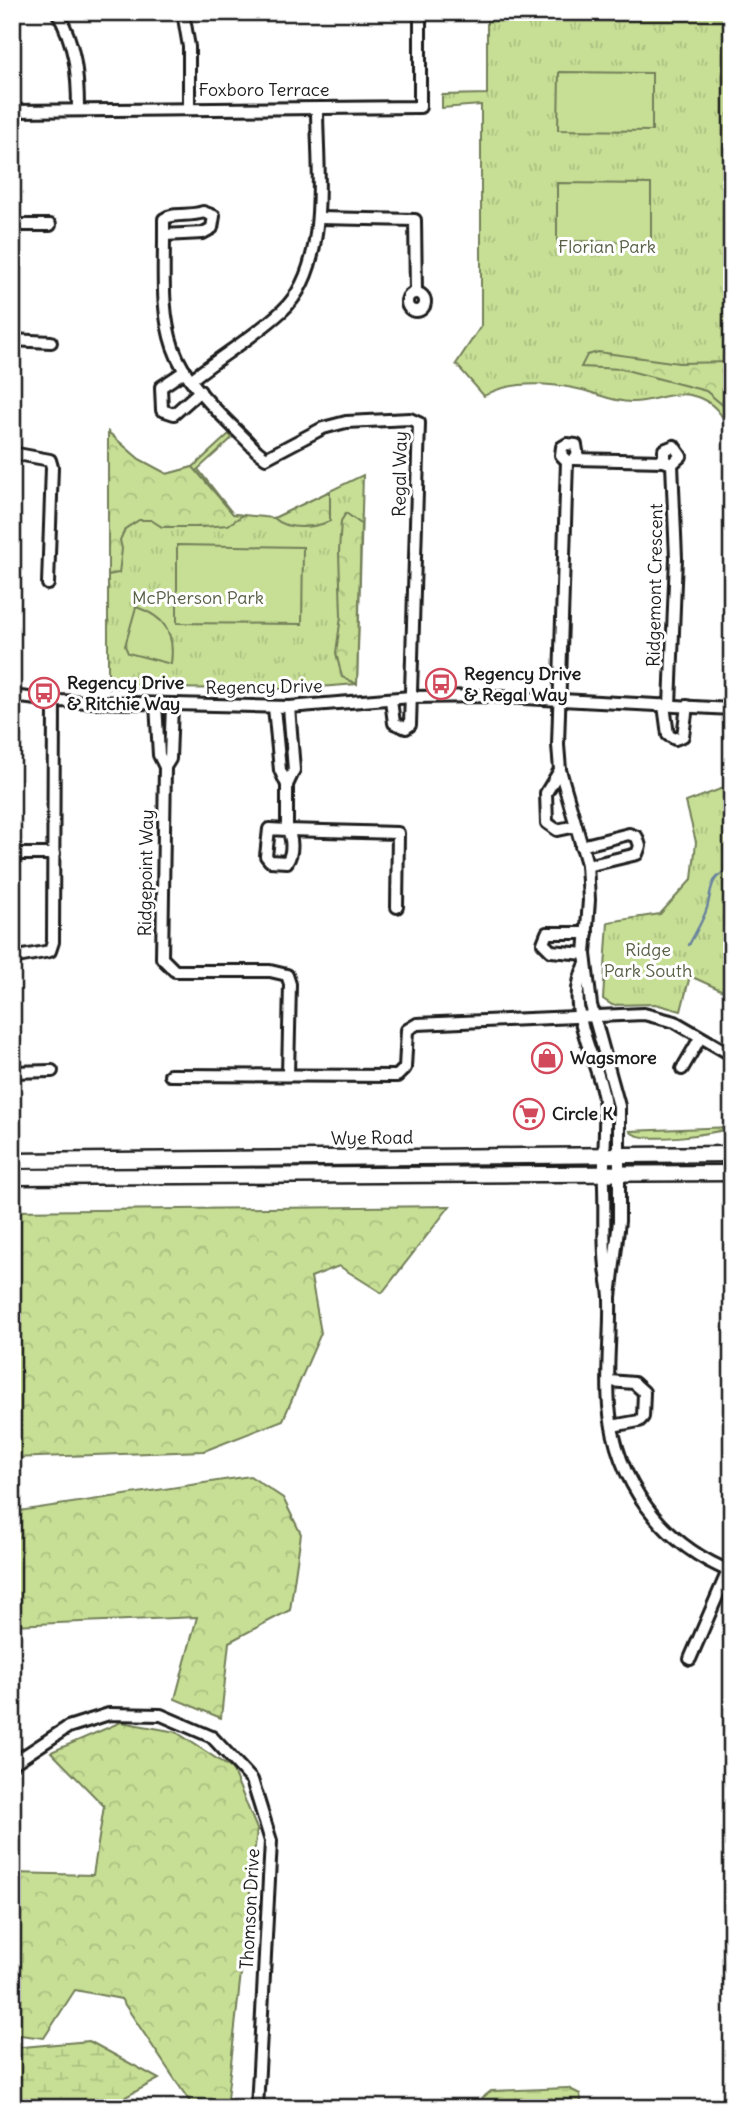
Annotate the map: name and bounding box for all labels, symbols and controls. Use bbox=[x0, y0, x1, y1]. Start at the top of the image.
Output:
street label: Foxboro Terrace bbox=[199, 78, 329, 101]
park label: Florian Park bbox=[558, 235, 656, 258]
street label: Regal Way bbox=[387, 431, 412, 517]
street label: Ridgemont Crescent bbox=[642, 503, 667, 667]
park label: McPherson Park bbox=[132, 586, 264, 609]
place label: Regency Drive & Regal Way bbox=[464, 662, 581, 706]
bus stop icon: Regency Drive & Regal Way bbox=[424, 667, 458, 701]
place label: Regency Drive & Ritchie Way bbox=[67, 671, 184, 715]
street label: Regency Drive bbox=[205, 674, 323, 699]
bus stop icon: Regency Drive & Ritchie Way bbox=[27, 676, 61, 710]
street label: Ridgepoint Way bbox=[133, 809, 158, 937]
park label: Ridge Park South bbox=[604, 938, 692, 982]
shop icon: Wagsmore bbox=[530, 1041, 564, 1075]
place label: Wagsmore bbox=[570, 1046, 657, 1069]
supermarket icon: Circle K bbox=[512, 1097, 546, 1131]
place label: Circle K bbox=[552, 1102, 614, 1125]
street label: Wye Road bbox=[331, 1125, 414, 1150]
street label: Thomson Drive bbox=[235, 1848, 264, 1970]

